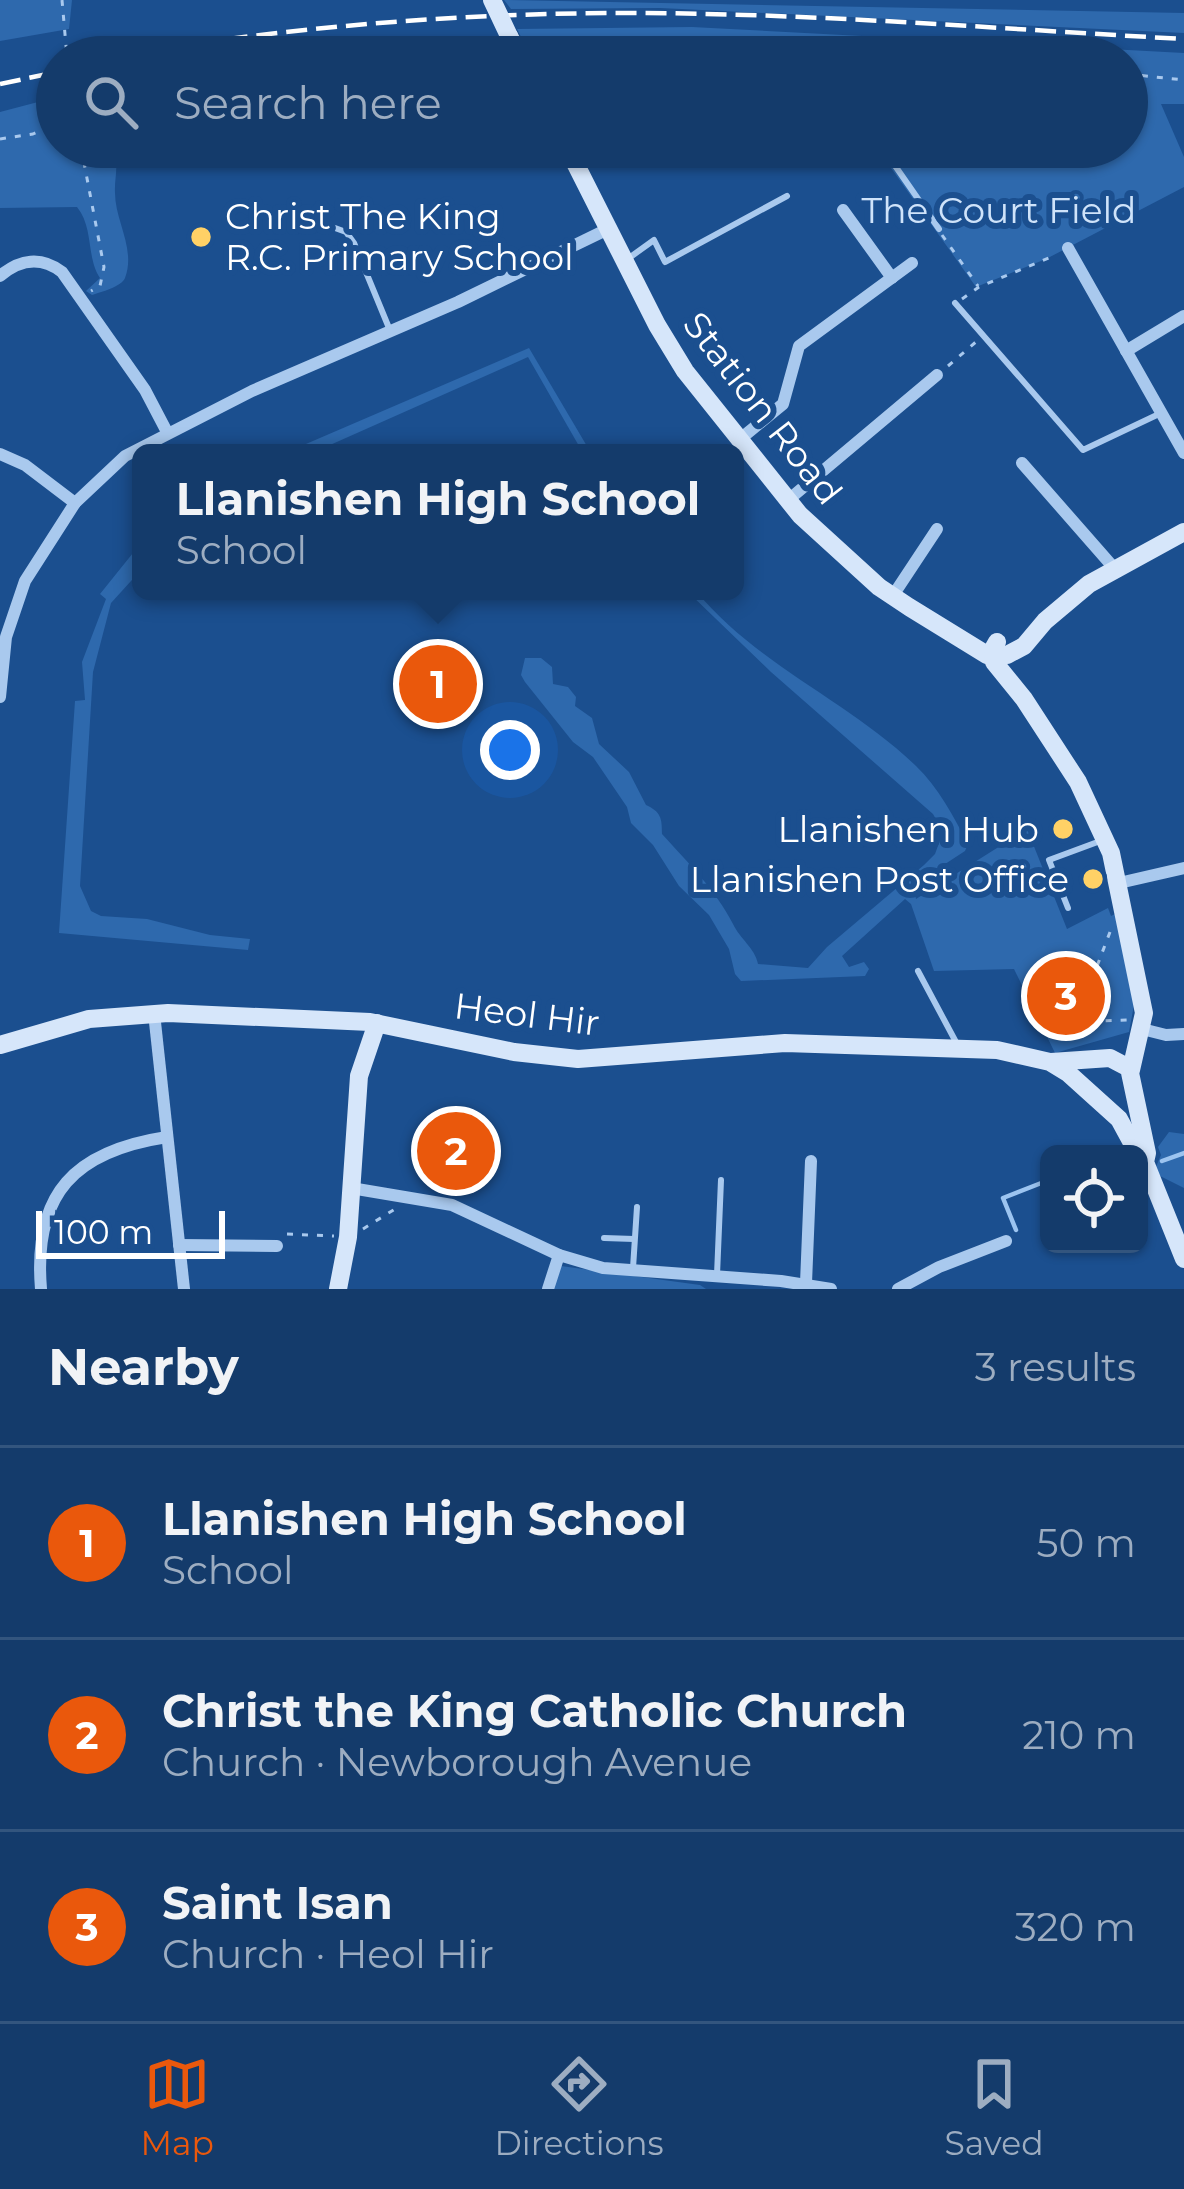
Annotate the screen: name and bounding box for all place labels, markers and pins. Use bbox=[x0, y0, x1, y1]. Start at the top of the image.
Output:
place label: Christ The King R.C. Primary School bbox=[225, 194, 574, 279]
marker: Christ The King R.C. Primary School bbox=[188, 224, 214, 250]
pin: 1 bbox=[399, 639, 477, 729]
place label: Llanishen Hub bbox=[778, 807, 1039, 851]
marker: Llanishen Hub bbox=[1050, 816, 1076, 842]
place label: Llanishen Post Office bbox=[690, 857, 1069, 901]
marker: Llanishen Post Office bbox=[1080, 866, 1106, 892]
pin: 3 bbox=[1027, 951, 1105, 1041]
pin: 2 bbox=[417, 1106, 495, 1196]

